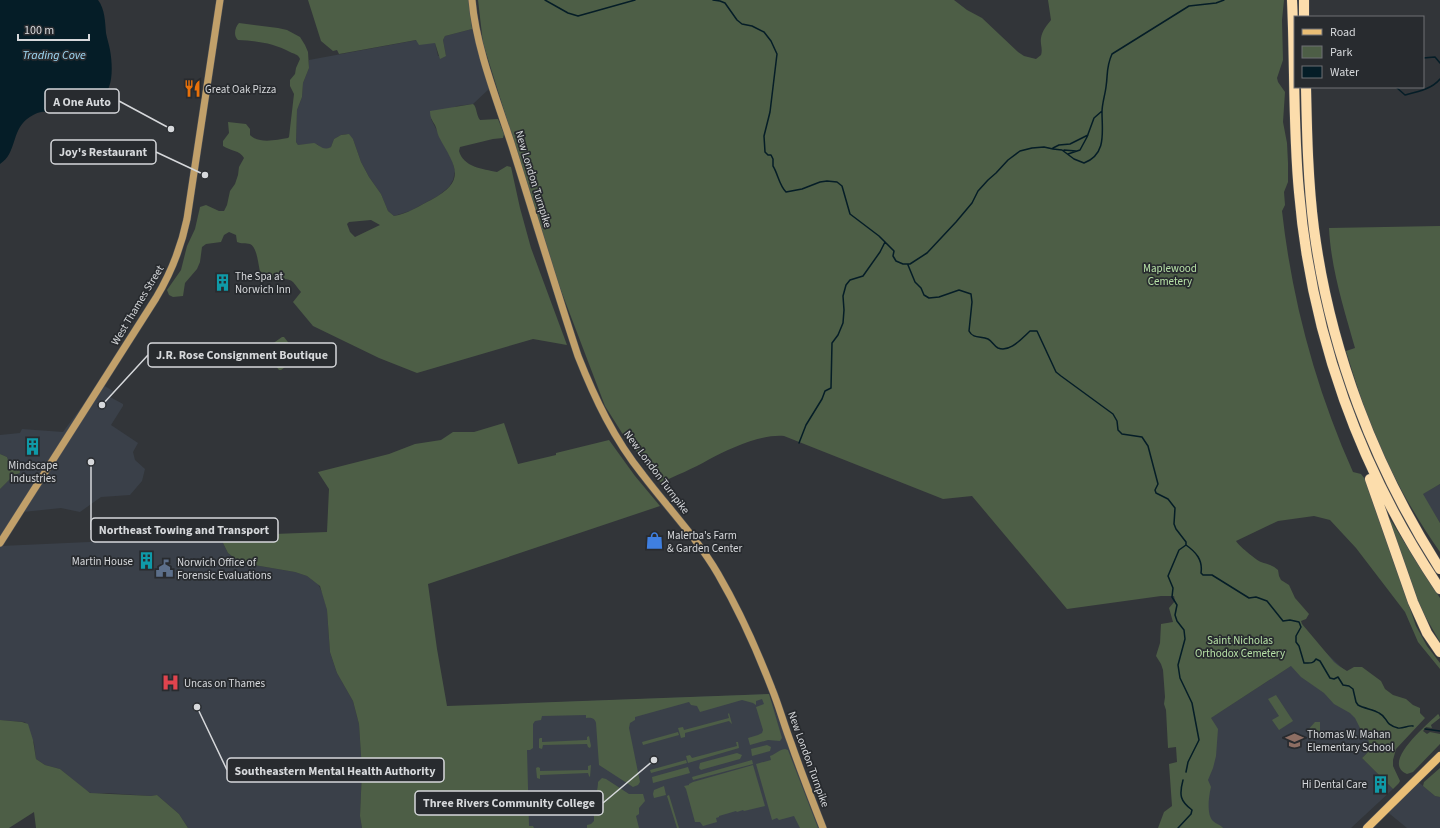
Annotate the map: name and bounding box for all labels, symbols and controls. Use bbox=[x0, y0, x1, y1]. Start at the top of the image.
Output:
scale bar bbox=[18, 16, 89, 42]
legend bbox=[1294, 16, 1424, 88]
text: 100 m bbox=[24, 22, 54, 39]
text: Road bbox=[1330, 24, 1356, 41]
text: Park bbox=[1330, 44, 1352, 61]
water label: Trading Cove bbox=[22, 47, 86, 64]
text: Water bbox=[1330, 64, 1360, 81]
restaurant icon: Great Oak Pizza bbox=[182, 79, 202, 99]
place label: Great Oak Pizza bbox=[205, 82, 276, 97]
callout: A One Auto bbox=[45, 89, 119, 113]
text: A One Auto bbox=[52, 94, 111, 111]
street label: New London Turnpike bbox=[512, 129, 556, 230]
callout: Joy's Restaurant bbox=[51, 140, 156, 164]
text: Joy's Restaurant bbox=[59, 144, 148, 161]
park label: Maplewood Cemetery bbox=[1143, 261, 1197, 289]
street label: West Thames Street bbox=[108, 262, 167, 348]
place label: The Spa at Norwich Inn bbox=[235, 269, 291, 297]
building icon: The Spa at Norwich Inn bbox=[212, 272, 232, 292]
callout: J.R. Rose Consignment Boutique bbox=[148, 343, 336, 367]
text: J.R. Rose Consignment Boutique bbox=[156, 347, 328, 364]
street label: New London Turnpike bbox=[620, 427, 693, 518]
building icon: Mindscape Industries bbox=[23, 437, 43, 457]
place label: Mindscape Industries bbox=[8, 458, 58, 486]
callout: Northeast Towing and Transport bbox=[91, 518, 278, 542]
text: Northeast Towing and Transport bbox=[99, 522, 270, 539]
place label: Malerba's Farm & Garden Center bbox=[667, 528, 742, 556]
shop icon: Malerba's Farm & Garden Center bbox=[644, 531, 664, 551]
building icon: Martin House bbox=[136, 551, 156, 571]
place label: Martin House bbox=[72, 554, 134, 569]
place label: Norwich Office of Forensic Evaluations bbox=[177, 555, 272, 583]
public building icon: Norwich Office of Forensic Evaluations bbox=[154, 558, 174, 578]
park label: Saint Nicholas Orthodox Cemetery bbox=[1195, 633, 1285, 661]
hospital icon: Uncas on Thames bbox=[161, 673, 181, 693]
place label: Uncas on Thames bbox=[184, 676, 266, 691]
street label: New London Turnpike bbox=[784, 709, 833, 810]
place label: Thomas W. Mahan Elementary School bbox=[1307, 727, 1394, 755]
school or university icon: Thomas W. Mahan Elementary School bbox=[1284, 730, 1304, 750]
callout: Southeastern Mental Health Authority bbox=[227, 758, 444, 782]
text: Southeastern Mental Health Authority bbox=[235, 763, 436, 780]
building icon: Hi Dental Care bbox=[1370, 774, 1390, 794]
place label: Hi Dental Care bbox=[1302, 777, 1368, 792]
callout: Three Rivers Community College bbox=[415, 791, 603, 815]
text: Three Rivers Community College bbox=[423, 795, 595, 812]

